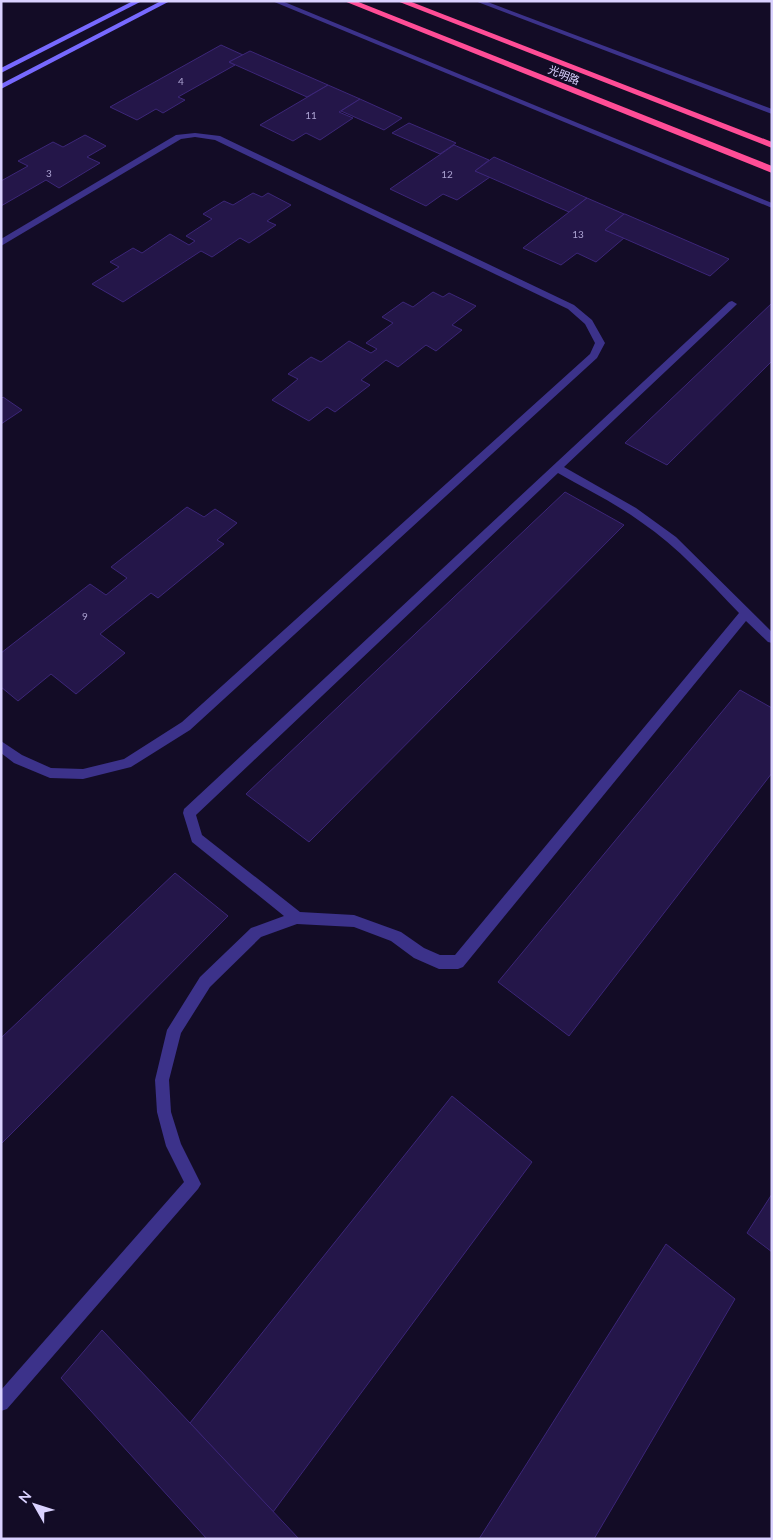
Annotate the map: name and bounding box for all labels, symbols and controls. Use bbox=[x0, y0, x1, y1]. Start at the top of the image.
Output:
street label: 光明路 bbox=[546, 62, 582, 87]
house number: 4 bbox=[178, 75, 184, 87]
house number: 11 bbox=[305, 109, 317, 121]
house number: 3 bbox=[46, 167, 52, 179]
house number: 12 bbox=[441, 168, 453, 180]
house number: 13 bbox=[572, 228, 584, 240]
house number: 9 bbox=[82, 610, 88, 622]
north arrow bbox=[10, 1480, 60, 1530]
text: N bbox=[15, 1487, 35, 1506]

